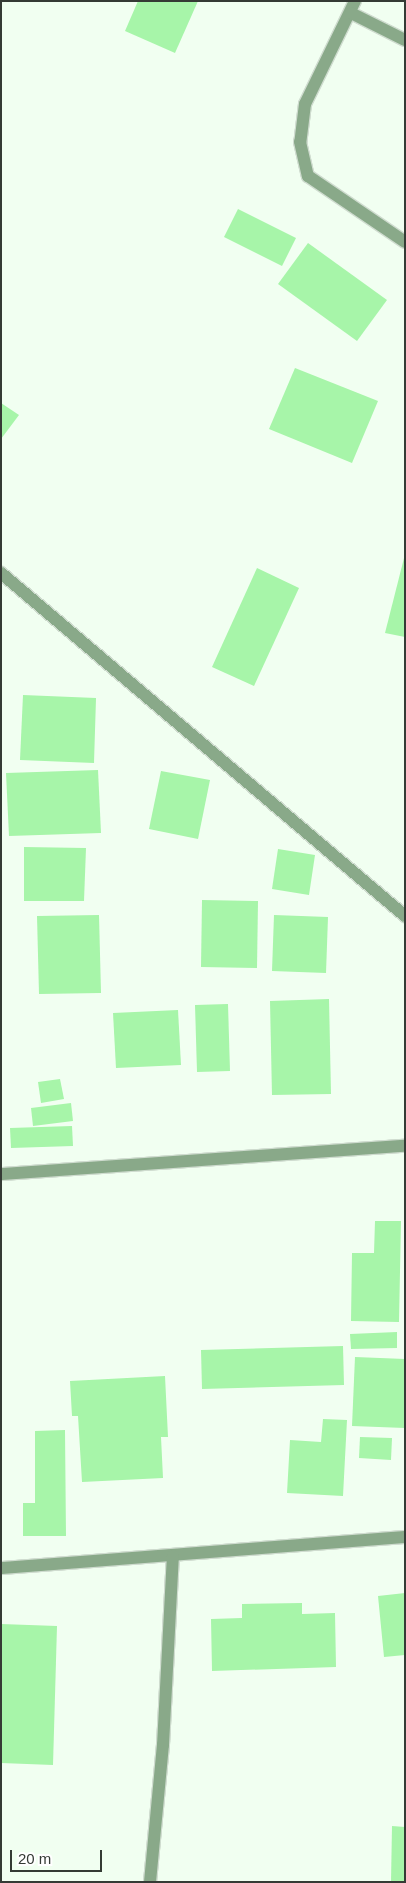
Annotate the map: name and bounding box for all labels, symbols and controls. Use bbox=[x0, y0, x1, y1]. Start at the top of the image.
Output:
scale bar bbox=[12, 1840, 105, 1872]
text: 20 m bbox=[18, 1850, 51, 1867]

